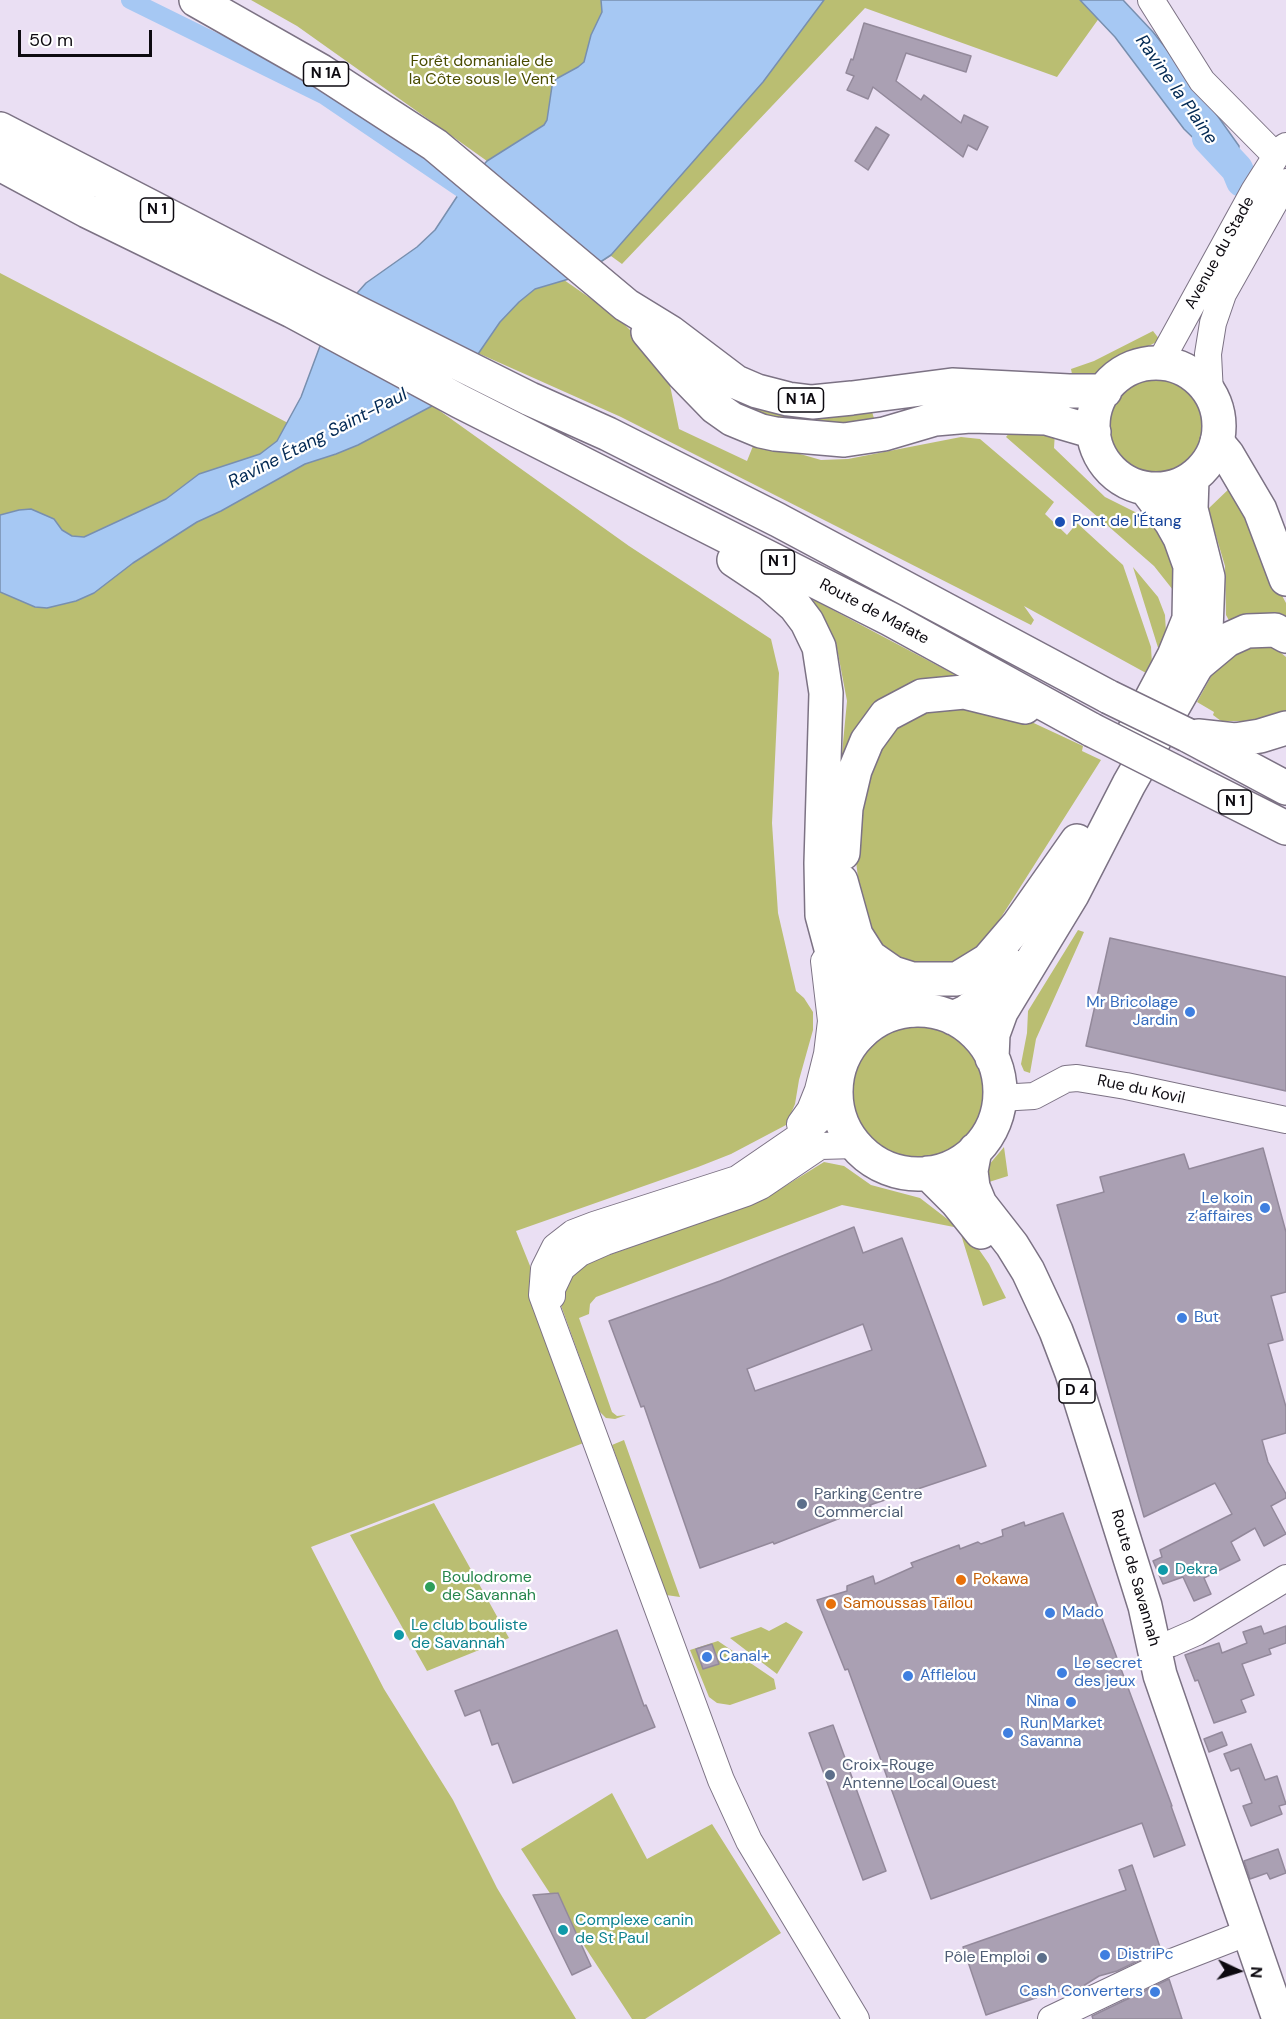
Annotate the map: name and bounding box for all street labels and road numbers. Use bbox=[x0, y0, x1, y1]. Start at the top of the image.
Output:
road number: N 1A bbox=[304, 62, 348, 86]
street label: Avenue du Stade bbox=[1181, 193, 1259, 313]
road number: N 1 bbox=[140, 198, 174, 222]
road number: N 1A bbox=[778, 388, 824, 412]
road number: N 1 bbox=[762, 550, 794, 574]
street label: Route de Mafate bbox=[816, 575, 932, 649]
road number: N 1 bbox=[1218, 790, 1252, 814]
street label: Rue du Kovil bbox=[1095, 1071, 1187, 1109]
road number: D 4 bbox=[1059, 1379, 1095, 1403]
street label: Route de Savannah bbox=[1106, 1508, 1164, 1648]

